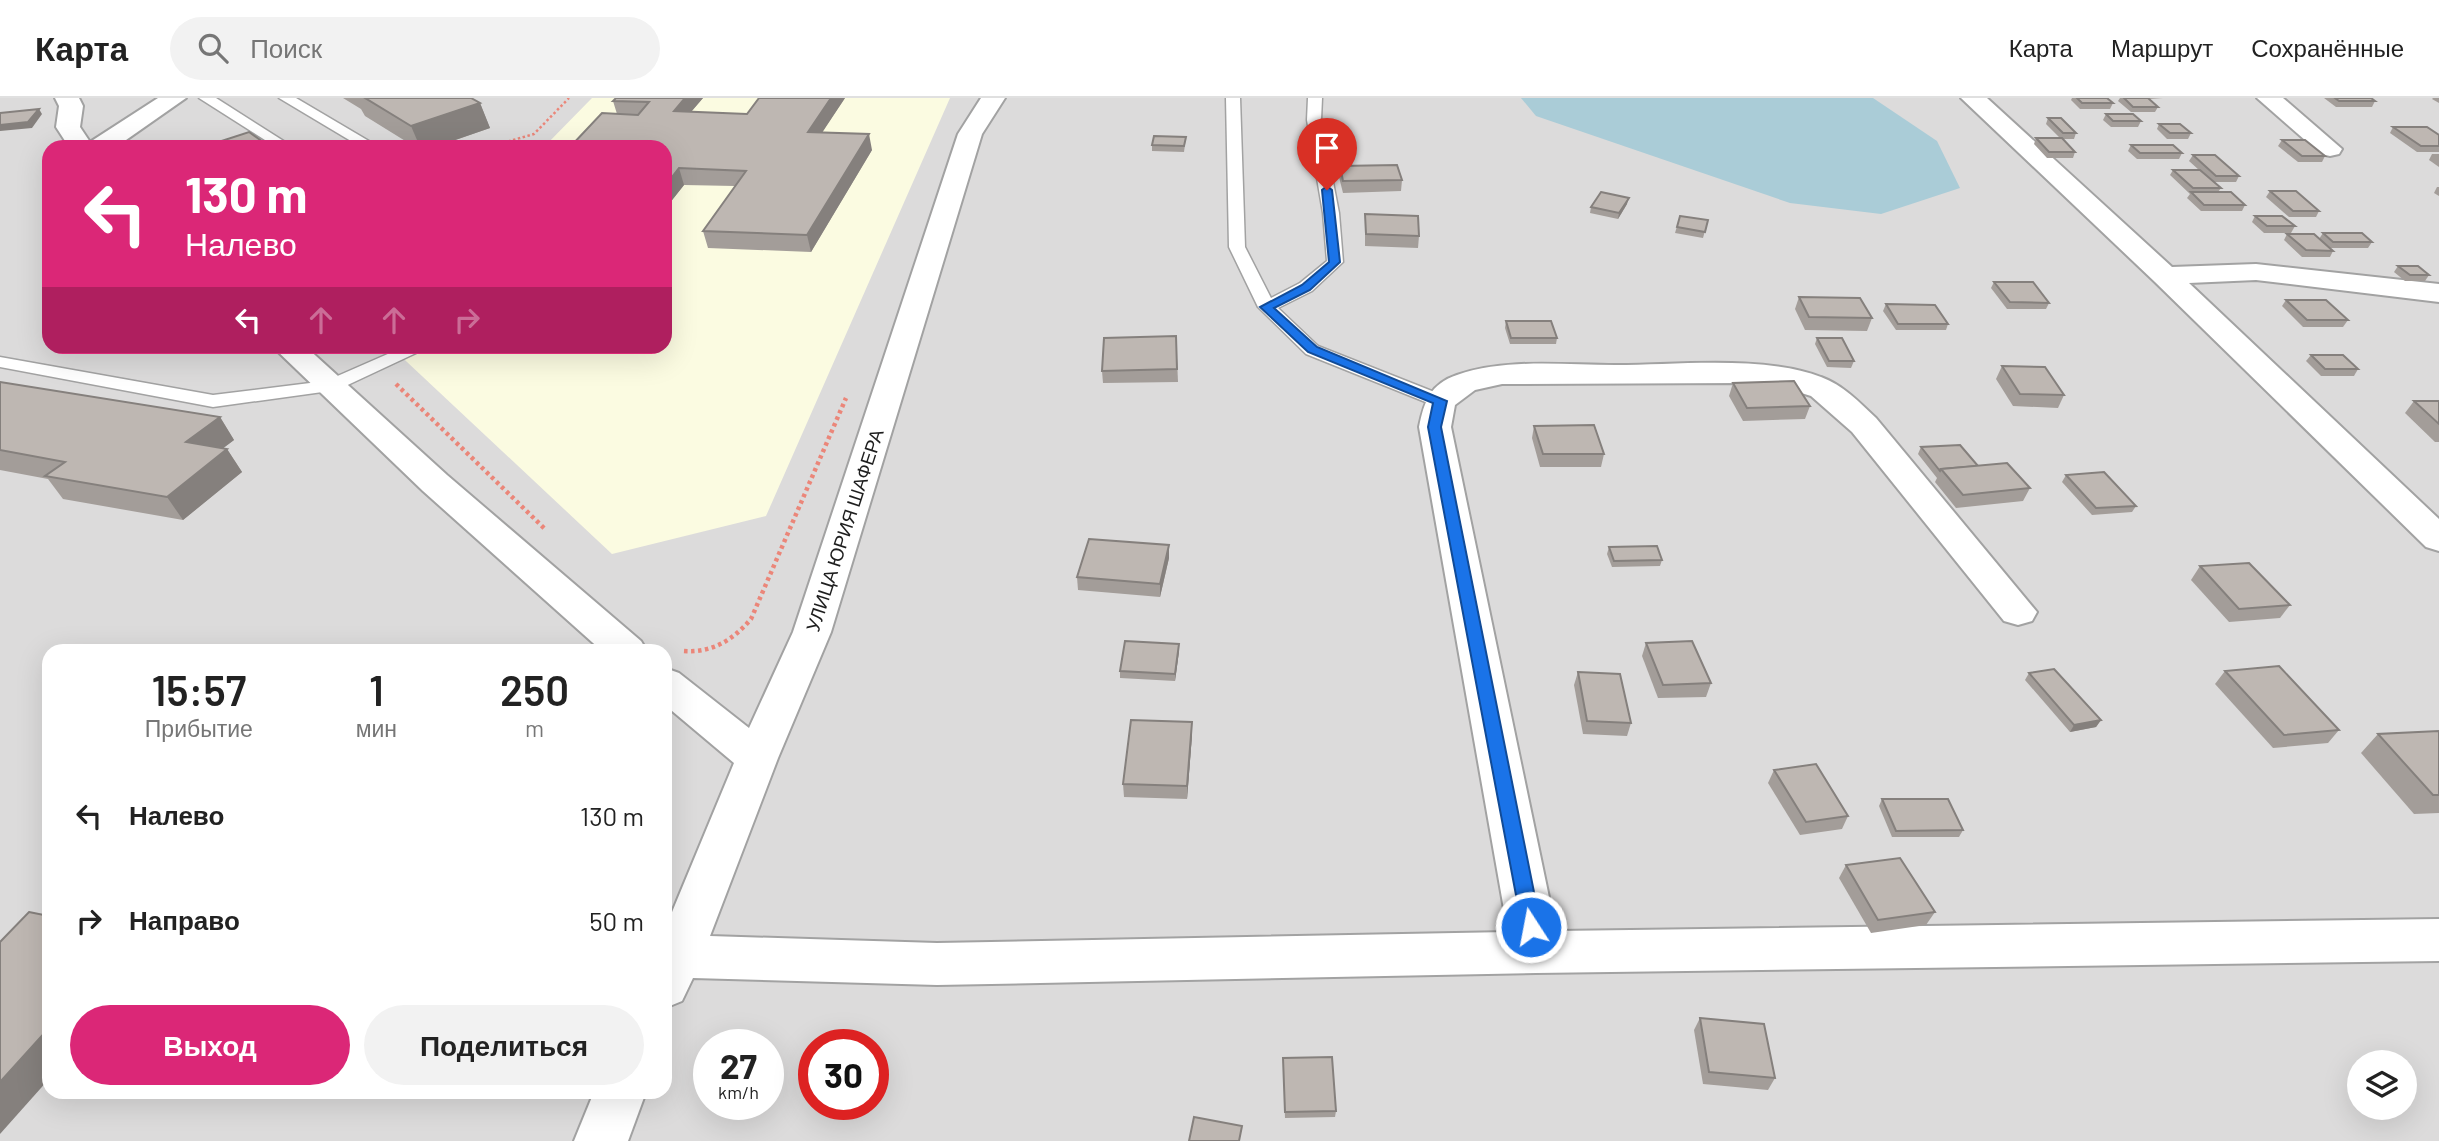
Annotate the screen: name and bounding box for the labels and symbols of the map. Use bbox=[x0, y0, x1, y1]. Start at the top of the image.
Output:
pin bbox=[1297, 118, 1357, 190]
street label: УЛИЦА ЮРИЯ ШАФЕРА bbox=[800, 425, 888, 634]
position arrow bbox=[1494, 890, 1568, 964]
speed limit sign: 30 bbox=[798, 1029, 889, 1120]

